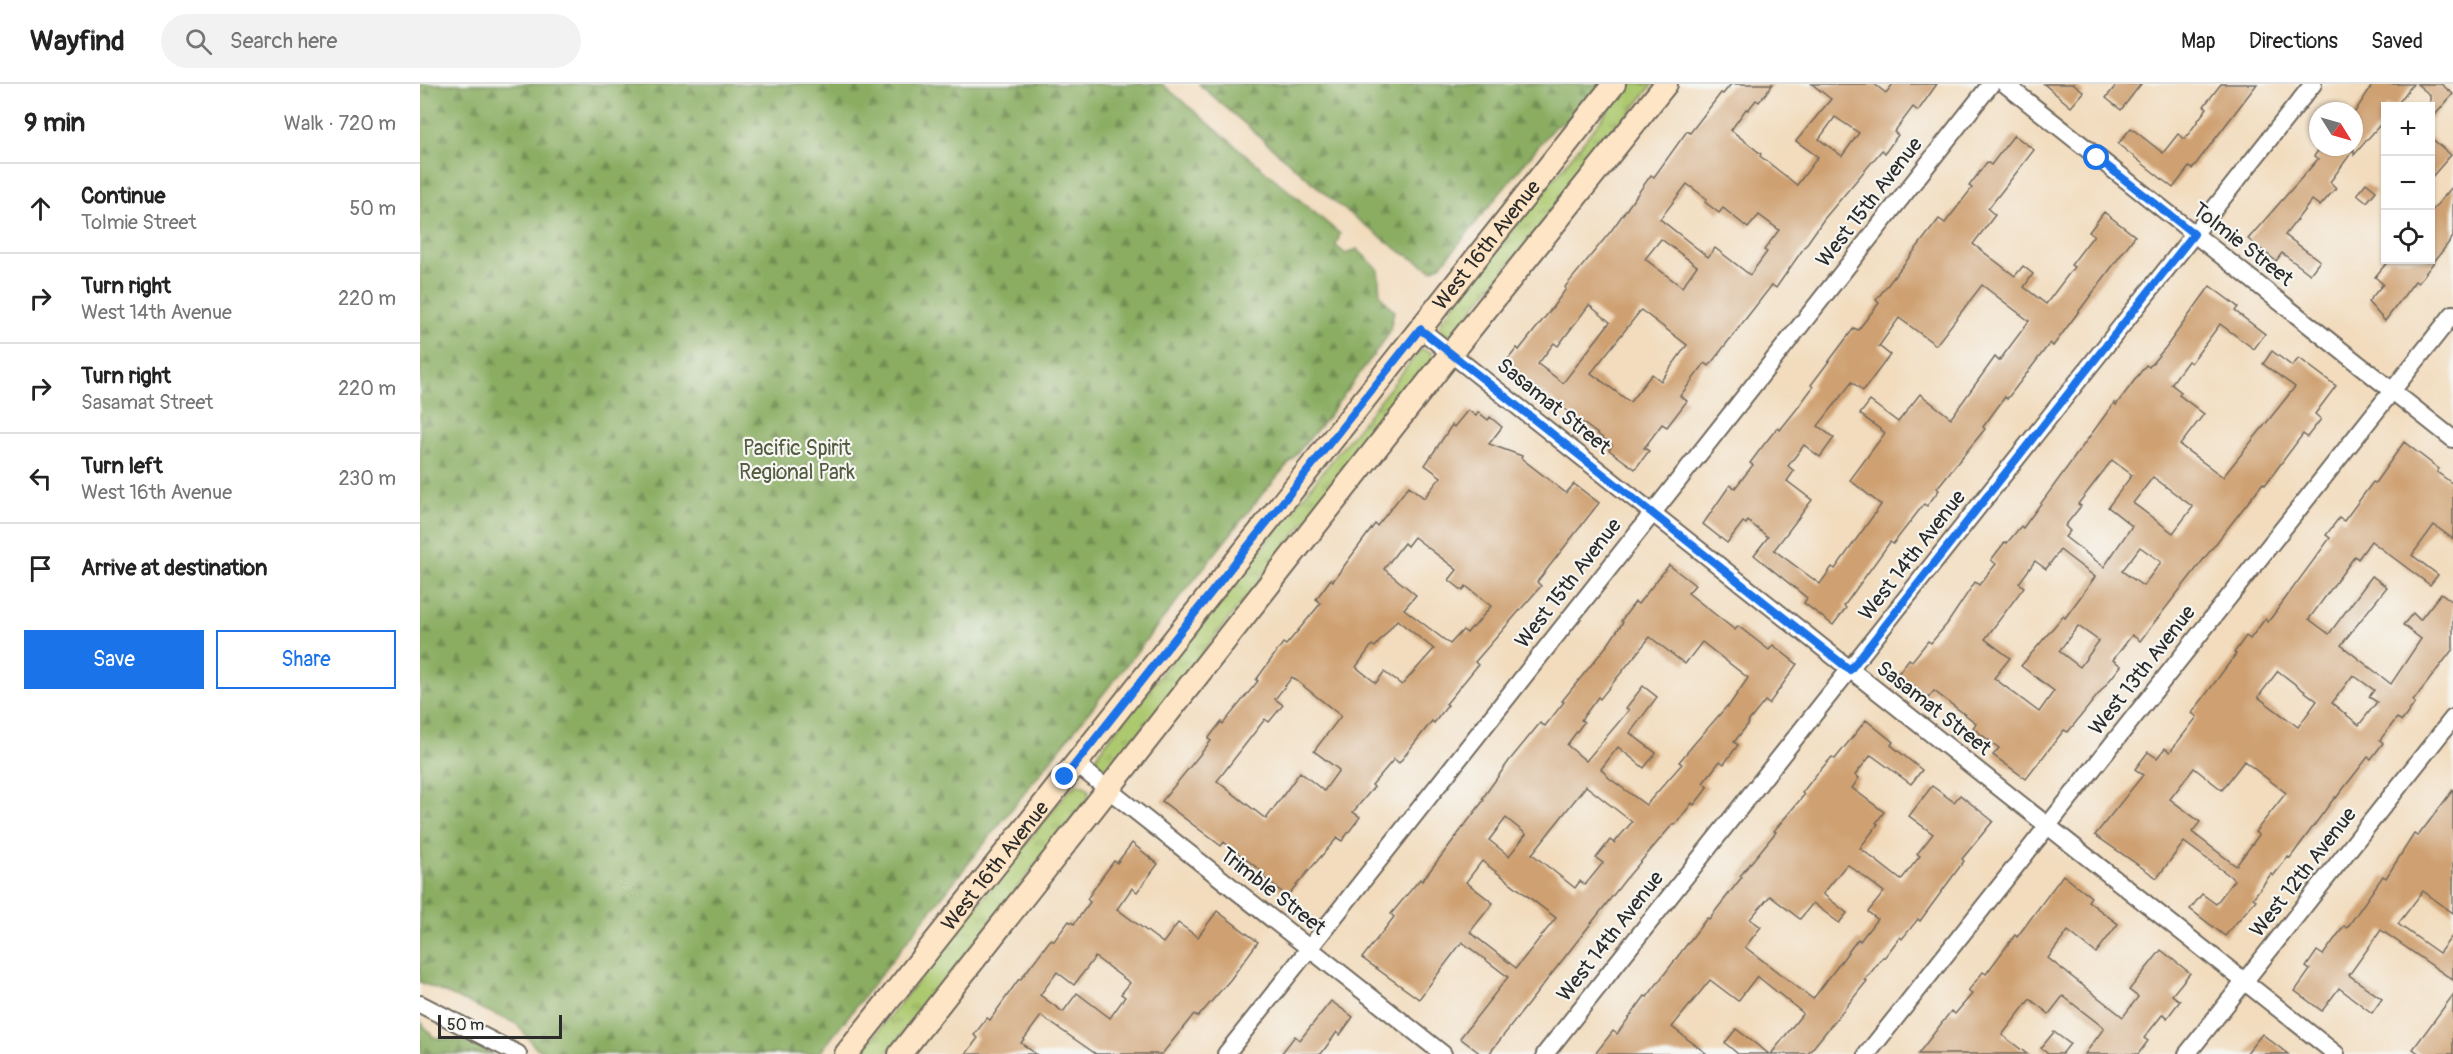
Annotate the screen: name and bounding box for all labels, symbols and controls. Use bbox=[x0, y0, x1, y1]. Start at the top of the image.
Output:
search box bbox=[161, 14, 581, 68]
text: Wayfind bbox=[30, 24, 125, 59]
icon: search bbox=[182, 25, 215, 58]
text: Search here bbox=[230, 27, 337, 55]
text: Map bbox=[2181, 28, 2216, 55]
text: Directions bbox=[2249, 28, 2338, 55]
text: Saved bbox=[2371, 28, 2423, 55]
north arrow bbox=[2309, 102, 2363, 156]
map controls bbox=[2381, 102, 2435, 264]
button: + bbox=[2381, 102, 2435, 156]
text: 9 min bbox=[24, 107, 85, 139]
text: Walk · 720 m bbox=[284, 111, 396, 136]
street label: West 15th Avenue bbox=[1810, 131, 1929, 273]
route start bbox=[2083, 144, 2109, 170]
button: − bbox=[2381, 156, 2435, 210]
street label: West 16th Avenue bbox=[1427, 174, 1547, 316]
text: Continue bbox=[81, 182, 165, 210]
icon: ahead bbox=[24, 192, 57, 225]
text: 50 m bbox=[349, 196, 396, 221]
street label: Tolmie Street bbox=[2187, 196, 2299, 293]
text: Tolmie Street bbox=[81, 210, 196, 235]
button: locate bbox=[2381, 210, 2435, 264]
text: Turn right bbox=[81, 272, 171, 300]
icon: right bbox=[24, 282, 57, 315]
text: 220 m bbox=[338, 286, 396, 311]
text: West 14th Avenue bbox=[81, 300, 232, 325]
street label: Sasamat Street bbox=[1491, 352, 1617, 461]
text: Turn right bbox=[81, 362, 171, 390]
icon: right bbox=[24, 372, 57, 405]
text: 220 m bbox=[338, 376, 396, 401]
text: Sasamat Street bbox=[81, 390, 213, 415]
park label: Pacific Spirit Regional Park bbox=[739, 435, 855, 486]
text: Turn left bbox=[81, 452, 163, 480]
icon: left bbox=[24, 462, 57, 495]
text: 230 m bbox=[339, 466, 396, 491]
text: West 16th Avenue bbox=[81, 480, 232, 505]
street label: West 14th Avenue bbox=[1853, 484, 1972, 626]
street label: West 15th Avenue bbox=[1509, 512, 1628, 654]
icon: arrive bbox=[24, 552, 57, 585]
text: Arrive at destination bbox=[81, 554, 267, 582]
street label: West 13th Avenue bbox=[2083, 599, 2202, 741]
button: Save bbox=[24, 630, 204, 689]
button: Share bbox=[216, 630, 396, 689]
street label: Sasamat Street bbox=[1871, 655, 1997, 762]
route end bbox=[1051, 763, 1077, 789]
street label: West 16th Avenue bbox=[936, 795, 1056, 937]
street label: West 12th Avenue bbox=[2244, 801, 2363, 943]
street label: Trimble Street bbox=[1214, 841, 1332, 942]
street label: West 14th Avenue bbox=[1551, 865, 1670, 1007]
scale bar bbox=[438, 1012, 562, 1040]
text: 50 m bbox=[447, 1015, 484, 1035]

